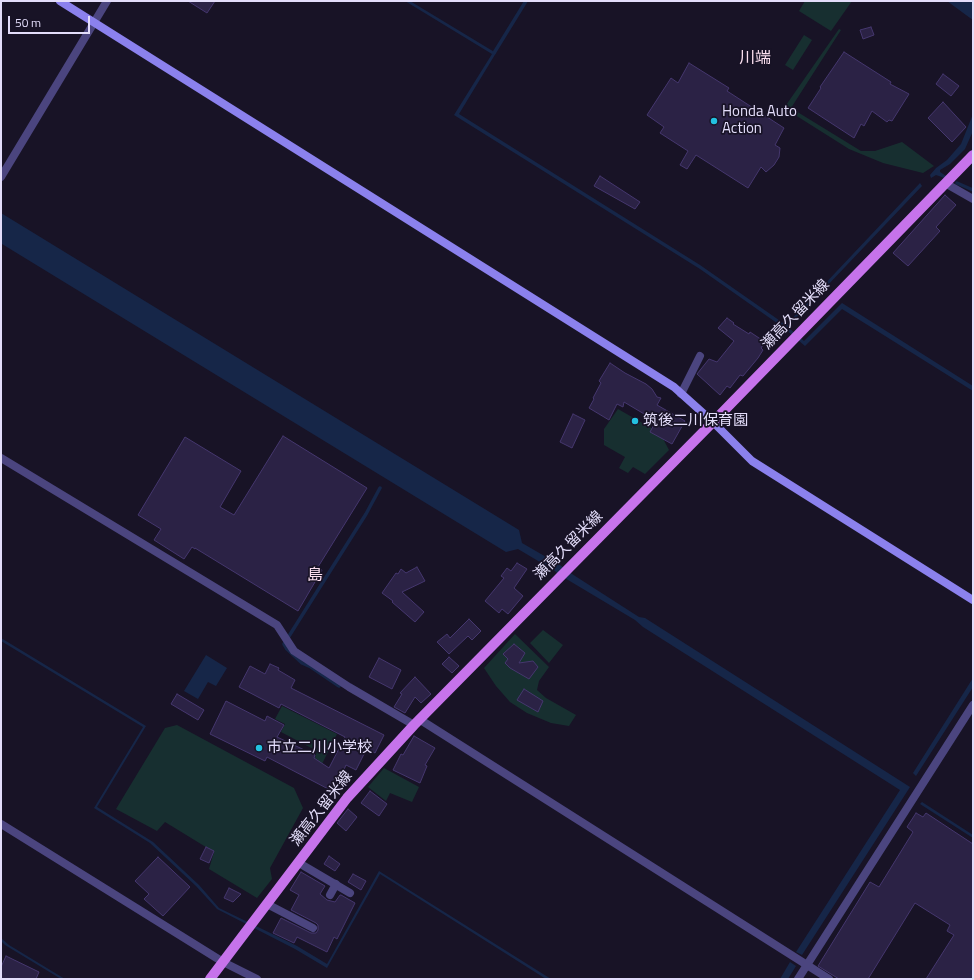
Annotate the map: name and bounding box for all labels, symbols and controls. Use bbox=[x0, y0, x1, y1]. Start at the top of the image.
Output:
scale bar bbox=[10, 8, 92, 34]
text: 50 m bbox=[15, 13, 41, 32]
district label: 川端 bbox=[739, 49, 771, 69]
place label: Honda Auto Action bbox=[722, 103, 797, 138]
marker: Honda Auto Action bbox=[709, 116, 719, 126]
street label: 瀬高久留米線 bbox=[758, 276, 834, 354]
place label: 筑後二川保育園 bbox=[643, 412, 748, 430]
marker: 筑後二川保育園 bbox=[630, 416, 640, 426]
street label: 瀬高久留米線 bbox=[531, 508, 607, 584]
district label: 島 bbox=[307, 566, 323, 586]
place label: 市立二川小学校 bbox=[267, 739, 372, 757]
marker: 市立二川小学校 bbox=[254, 743, 264, 753]
street label: 瀬高久留米線 bbox=[287, 768, 357, 850]

